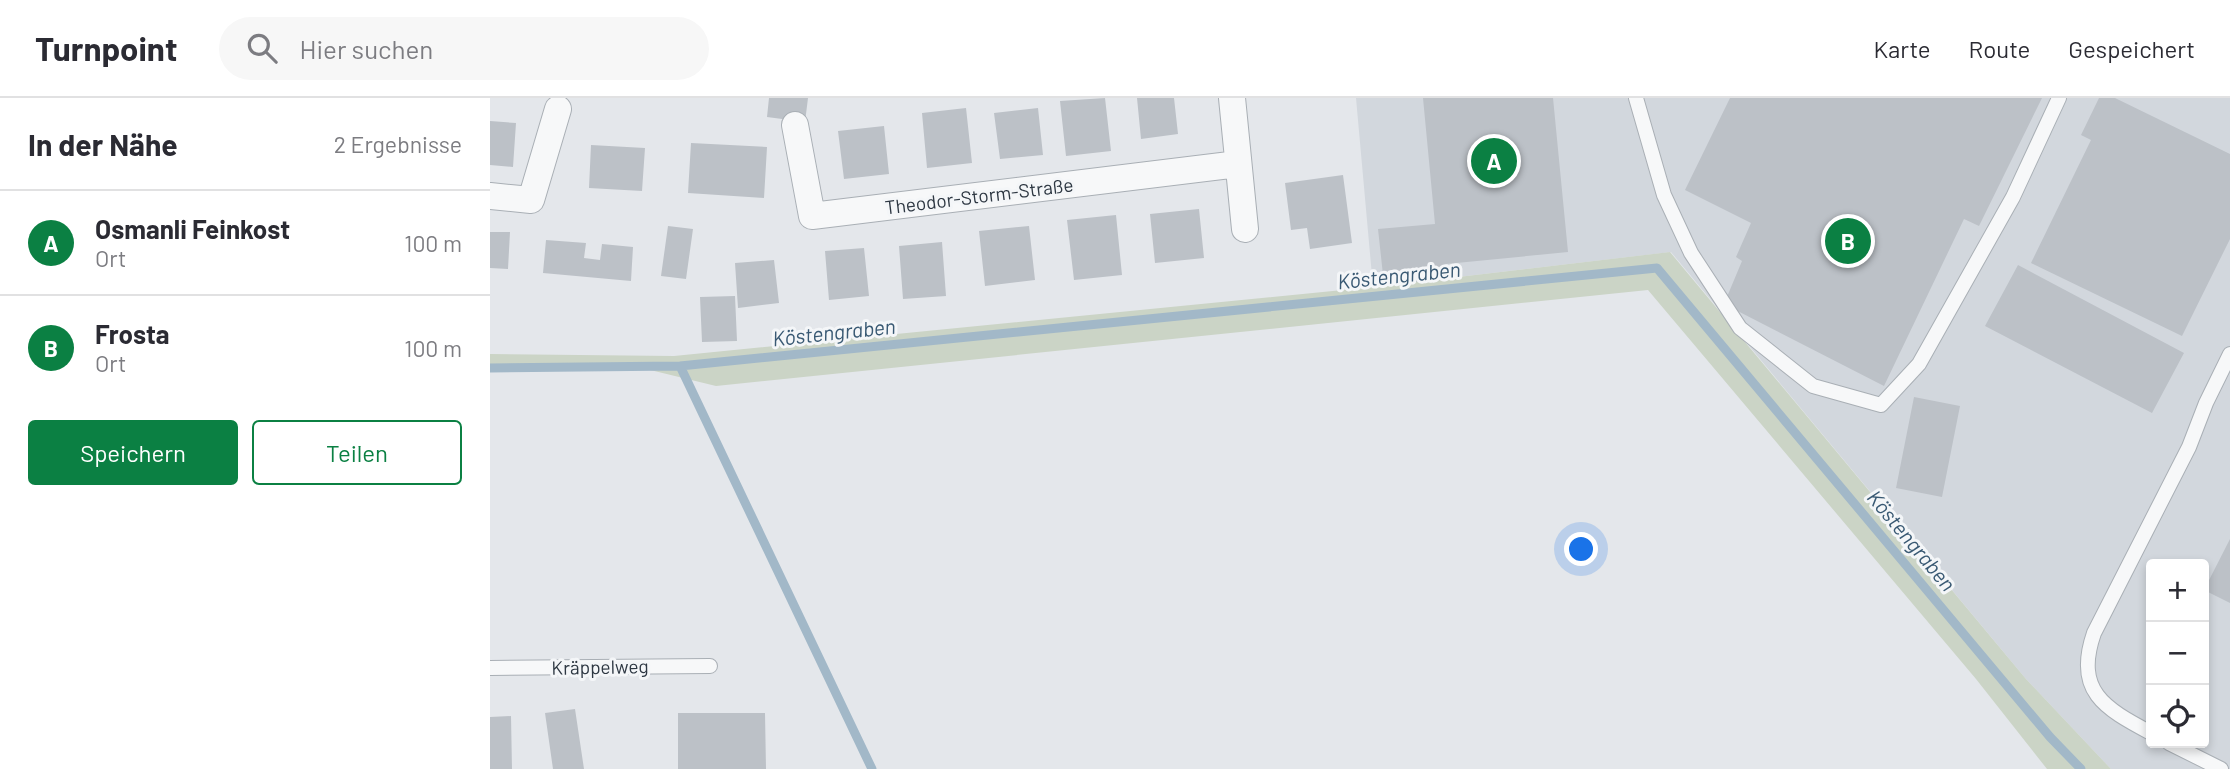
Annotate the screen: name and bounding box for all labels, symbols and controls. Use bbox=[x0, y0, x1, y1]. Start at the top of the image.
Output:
search box bbox=[219, 17, 709, 80]
text: Turnpoint bbox=[35, 28, 177, 68]
icon: search bbox=[243, 29, 281, 67]
text: Hier suchen bbox=[299, 33, 433, 64]
text: Karte bbox=[1873, 34, 1931, 63]
text: Route bbox=[1969, 34, 2030, 63]
text: Gespeichert bbox=[2068, 34, 2195, 63]
text: In der Nähe bbox=[28, 126, 178, 162]
text: 2 Ergebnisse bbox=[334, 130, 462, 158]
pin: A bbox=[1471, 135, 1517, 187]
street label: Theodor-Storm-Straße bbox=[883, 173, 1075, 218]
text: Osmanli Feinkost bbox=[95, 213, 290, 244]
pin: B bbox=[1825, 215, 1871, 267]
text: A bbox=[43, 229, 59, 257]
text: 100 m bbox=[404, 229, 462, 257]
text: Ort bbox=[95, 244, 126, 272]
water label: Köstengraben bbox=[1336, 256, 1462, 293]
water label: Köstengraben bbox=[771, 313, 897, 350]
text: Frosta bbox=[95, 318, 170, 349]
text: B bbox=[44, 334, 58, 362]
text: 100 m bbox=[404, 334, 462, 362]
text: Ort bbox=[95, 349, 126, 377]
button: Speichern bbox=[28, 420, 238, 485]
button: Teilen bbox=[252, 420, 462, 485]
water label: Köstengraben bbox=[1863, 485, 1962, 595]
your location bbox=[1564, 532, 1598, 566]
map controls bbox=[2146, 559, 2209, 748]
button: + bbox=[2146, 559, 2209, 622]
button: − bbox=[2146, 622, 2209, 685]
street label: Kräppelweg bbox=[551, 654, 649, 679]
button: locate bbox=[2146, 685, 2209, 748]

